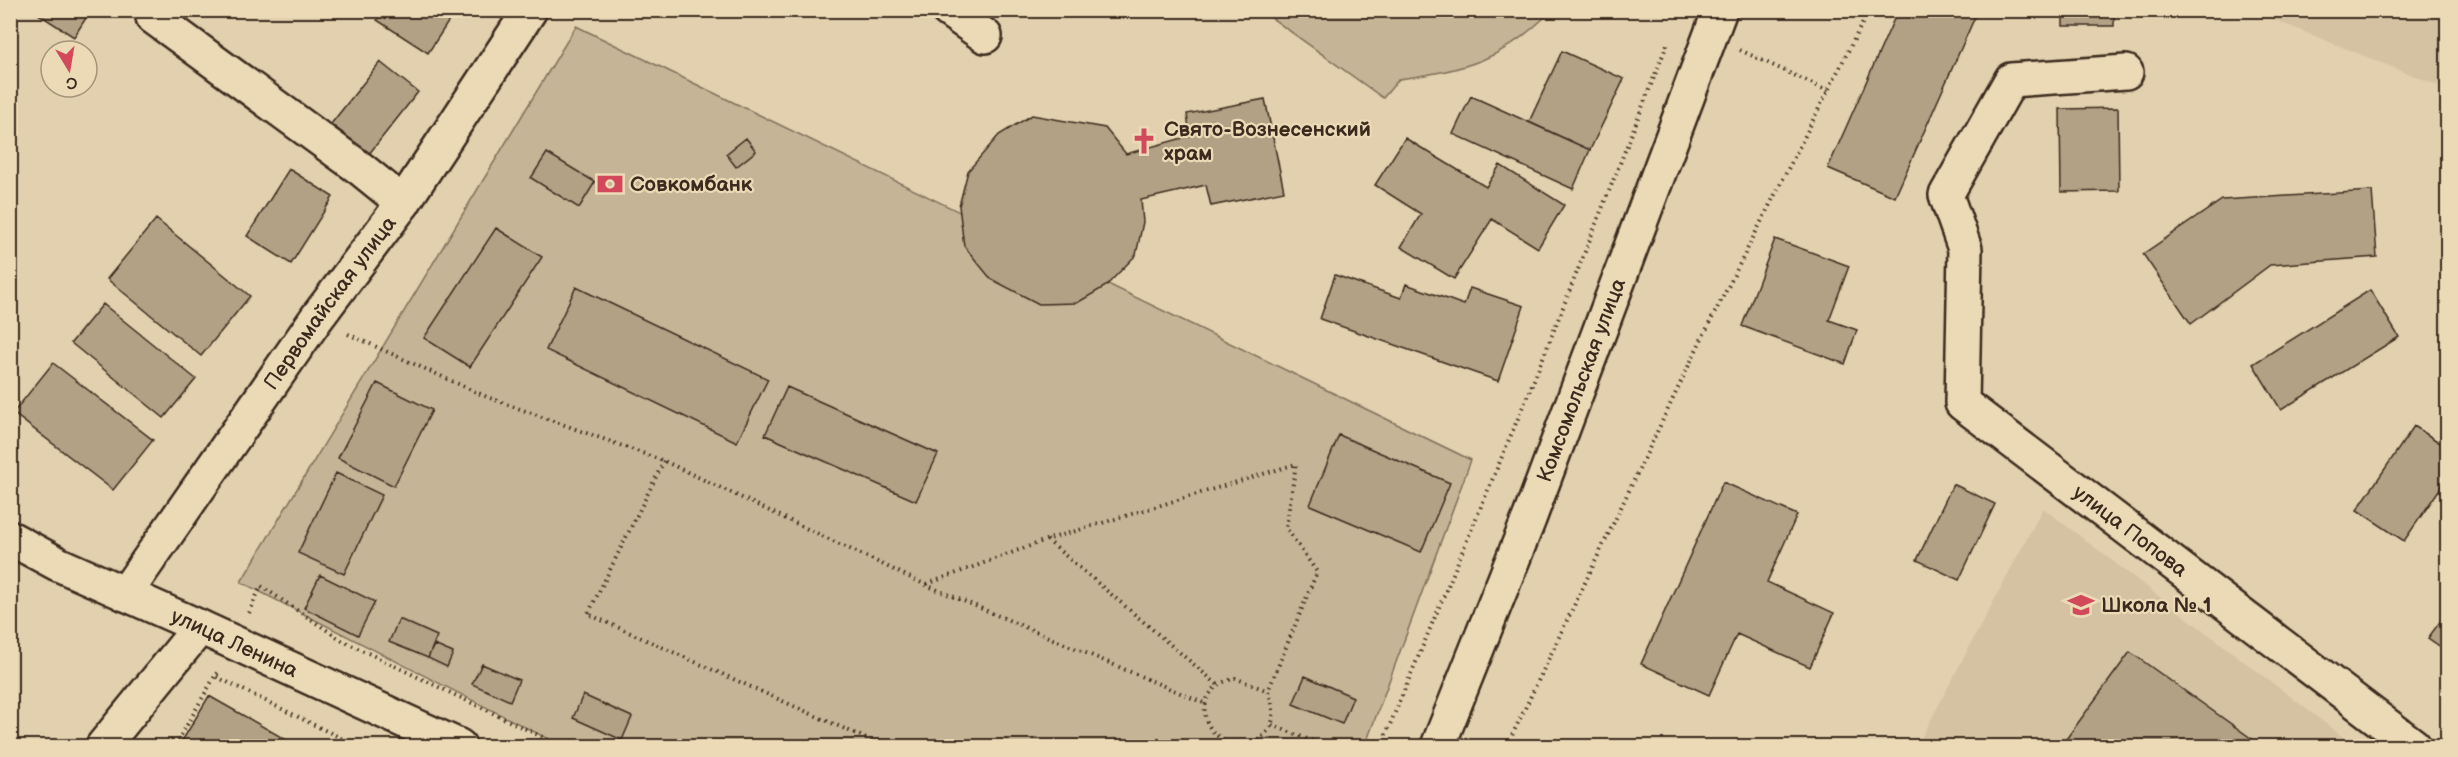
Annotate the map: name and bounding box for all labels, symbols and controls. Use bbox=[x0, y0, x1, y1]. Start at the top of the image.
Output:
north arrow bbox=[39, 39, 99, 99]
text: С bbox=[64, 72, 79, 93]
place label: Свято-Вознесенский храм bbox=[1164, 117, 1371, 166]
church icon: Свято-Вознесенский храм bbox=[1129, 126, 1159, 156]
bank icon: Совкомбанк bbox=[595, 169, 625, 199]
place label: Совкомбанк bbox=[630, 172, 753, 197]
street label: Первомайская улица bbox=[258, 211, 402, 394]
street label: Комсомольская улица bbox=[1532, 274, 1631, 485]
street label: улица Попова bbox=[2068, 479, 2193, 582]
school or university icon: Школа № 1 bbox=[2066, 590, 2096, 620]
place label: Школа № 1 bbox=[2101, 593, 2212, 618]
street label: улица Ленина bbox=[167, 603, 302, 683]

